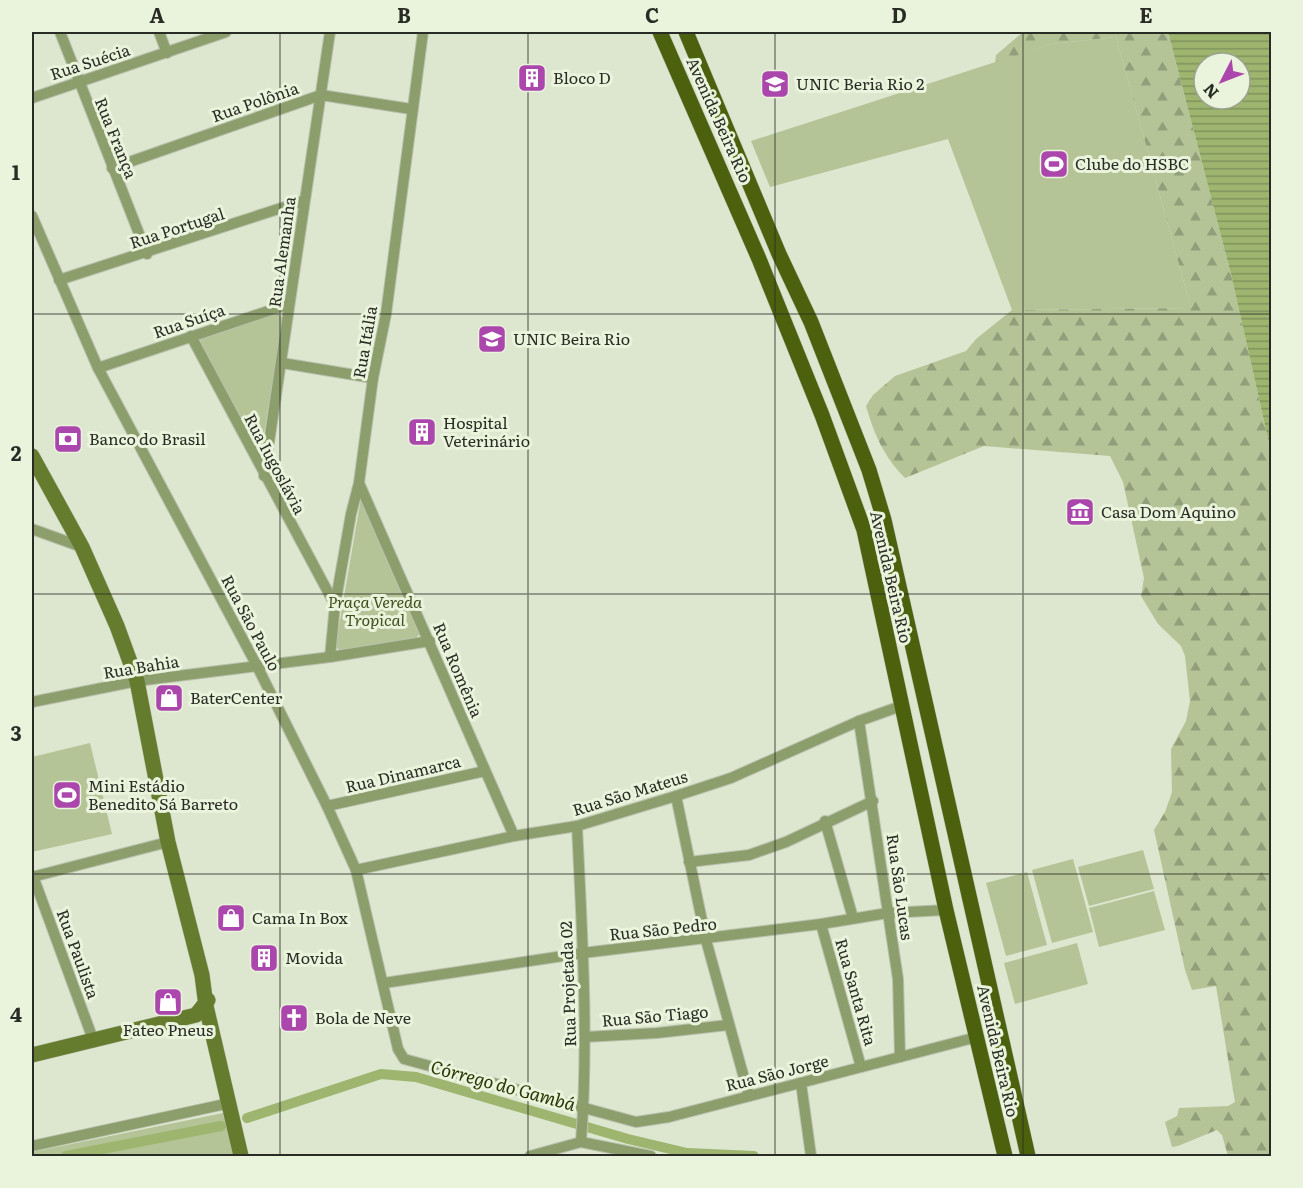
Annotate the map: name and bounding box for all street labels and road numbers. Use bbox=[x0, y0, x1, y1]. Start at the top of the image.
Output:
street label: Rua Suécia bbox=[47, 37, 133, 85]
street label: Avenida Beira Rio bbox=[682, 53, 758, 186]
street label: Rua Polônia bbox=[208, 75, 302, 127]
street label: Rua França bbox=[90, 93, 144, 182]
street label: Rua Alemanha bbox=[261, 194, 301, 309]
street label: Rua Portugal bbox=[126, 200, 227, 254]
street label: Rua Suíça bbox=[150, 296, 228, 344]
street label: Rua Itália bbox=[346, 303, 382, 380]
street label: Rua Iugoslávia bbox=[239, 409, 313, 518]
street label: Avenida Beira Rio bbox=[865, 508, 919, 645]
street label: Rua São Paulo bbox=[216, 570, 287, 675]
street label: Rua Romênia bbox=[428, 618, 490, 721]
street label: Rua Bahia bbox=[101, 648, 181, 684]
street label: Rua Dinamarca bbox=[343, 748, 463, 798]
street label: Rua São Mateus bbox=[569, 763, 690, 821]
street label: Rua São Lucas bbox=[882, 832, 920, 942]
street label: Rua Paulista bbox=[52, 906, 106, 1002]
street label: Rua São Pedro bbox=[608, 910, 718, 946]
street label: Rua Projetada 02 bbox=[553, 921, 581, 1047]
street label: Rua Santa Rita bbox=[830, 935, 884, 1048]
street label: Avenida Beira Rio bbox=[972, 982, 1026, 1119]
street label: Rua São Tiago bbox=[601, 998, 709, 1032]
street label: Rua São Jorge bbox=[723, 1048, 831, 1096]

